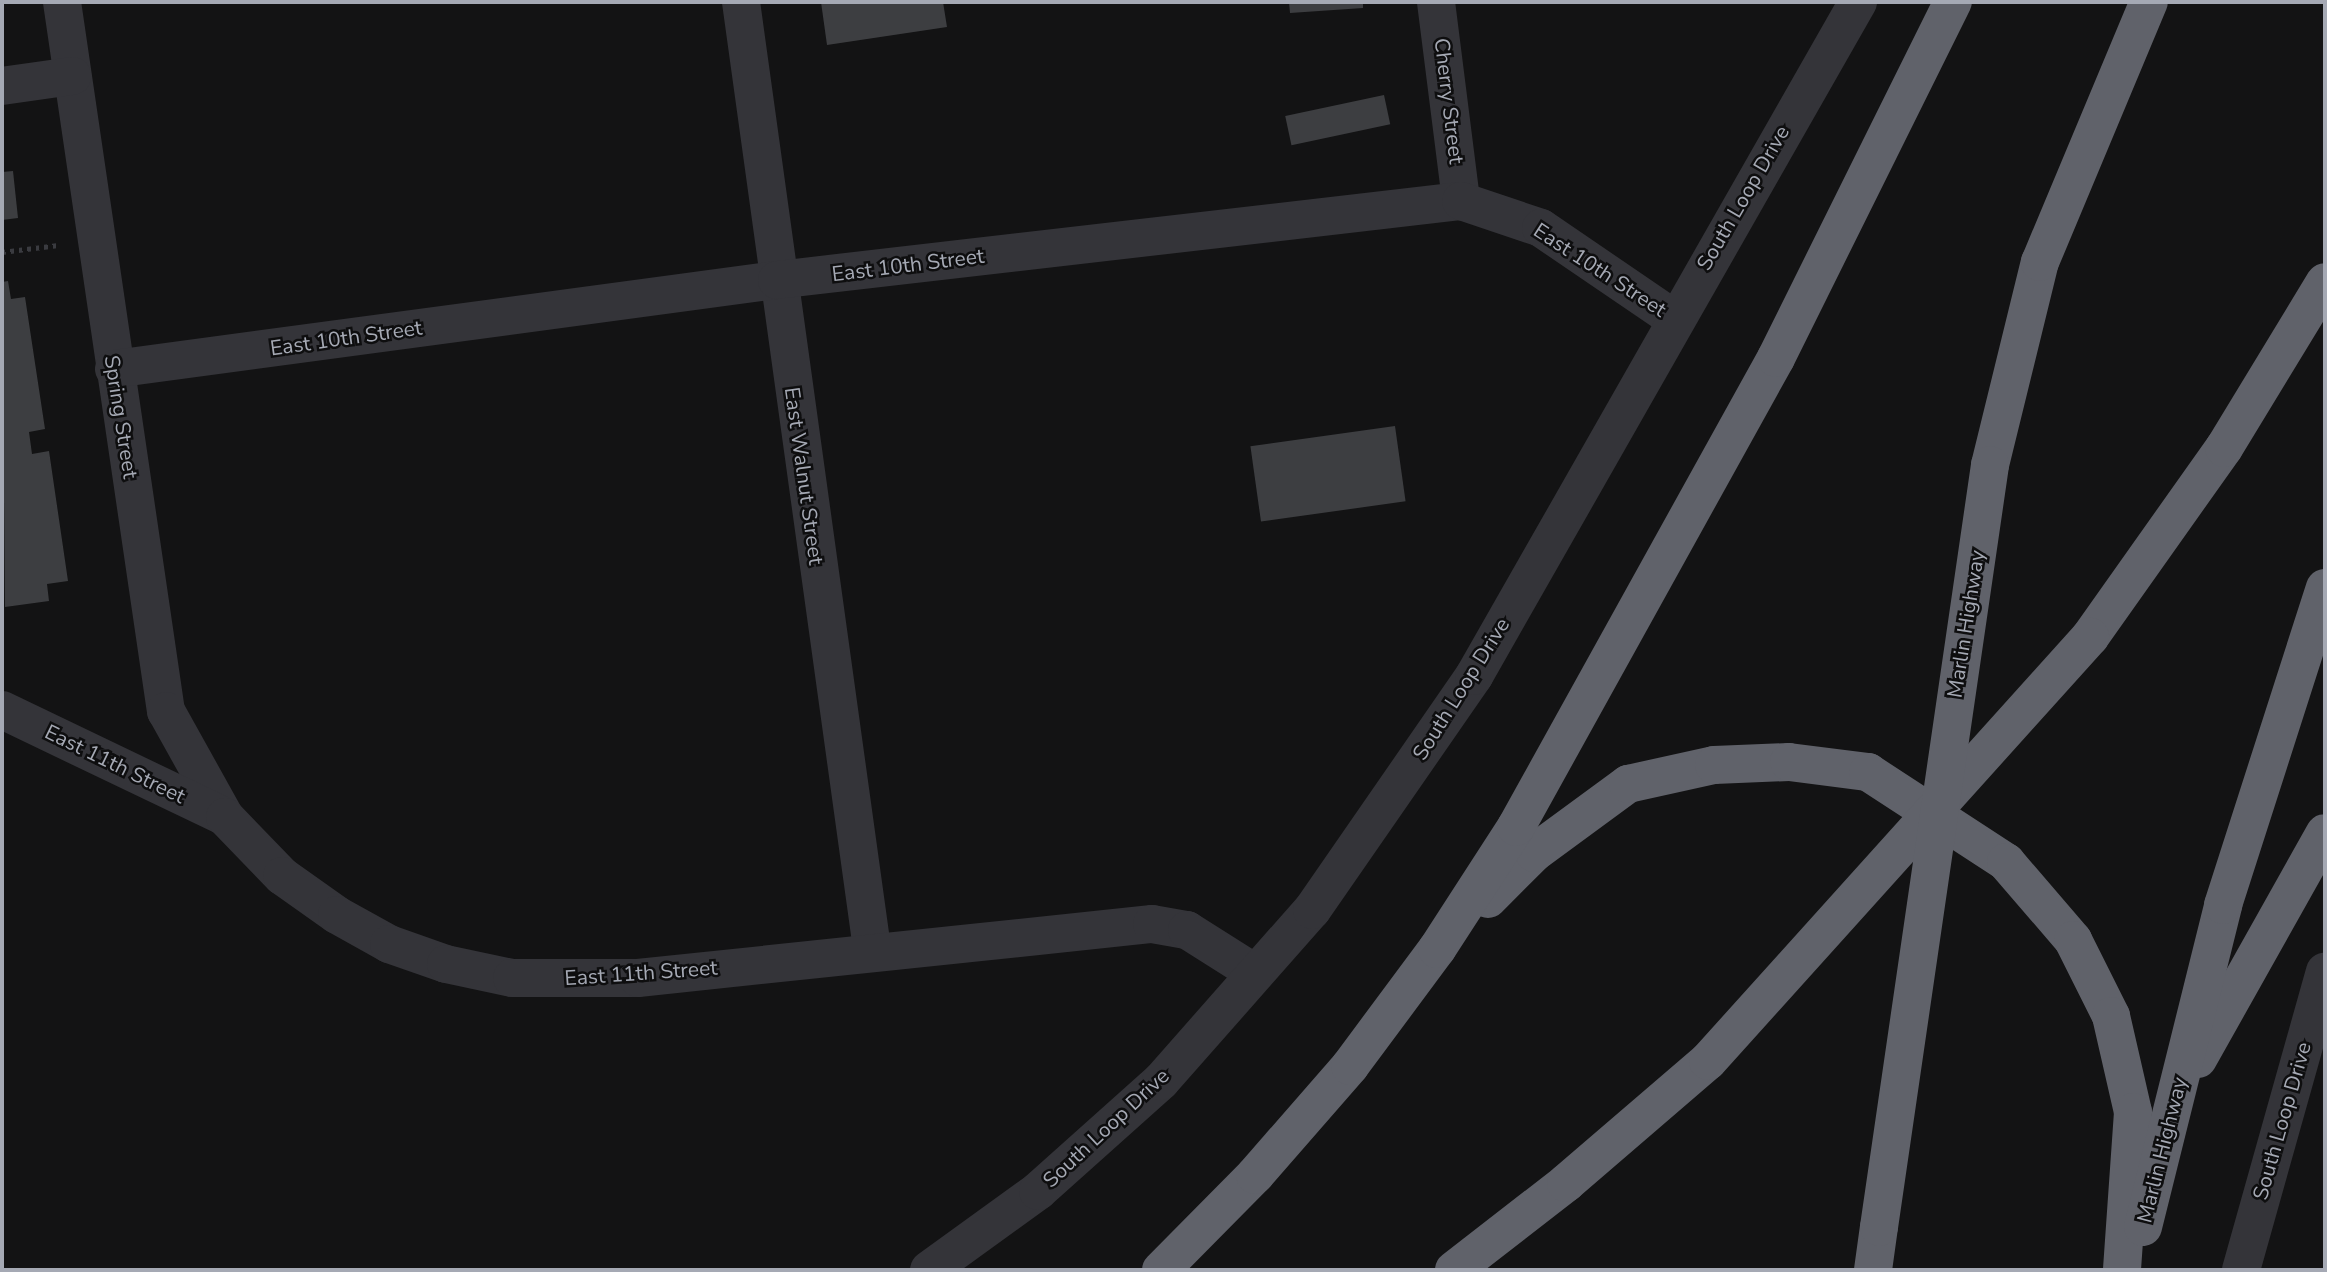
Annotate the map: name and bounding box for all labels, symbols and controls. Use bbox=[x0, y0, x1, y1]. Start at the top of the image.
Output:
street label: Cherry Street bbox=[1429, 37, 1469, 165]
street label: South Loop Drive bbox=[1691, 121, 1795, 275]
street label: East 10th Street bbox=[1529, 218, 1671, 322]
street label: East 10th Street bbox=[830, 243, 986, 287]
street label: East 10th Street bbox=[268, 315, 424, 361]
street label: Spring Street bbox=[99, 354, 143, 480]
street label: East Walnut Street bbox=[779, 386, 829, 566]
street label: Marlin Highway bbox=[1942, 548, 1990, 700]
street label: South Loop Drive bbox=[1407, 613, 1515, 765]
street label: East 11th Street bbox=[41, 719, 189, 809]
street label: East 11th Street bbox=[564, 955, 718, 991]
street label: South Loop Drive bbox=[2247, 1039, 2317, 1203]
street label: South Loop Drive bbox=[1038, 1063, 1174, 1193]
street label: Marlin Highway bbox=[2132, 1075, 2192, 1225]

